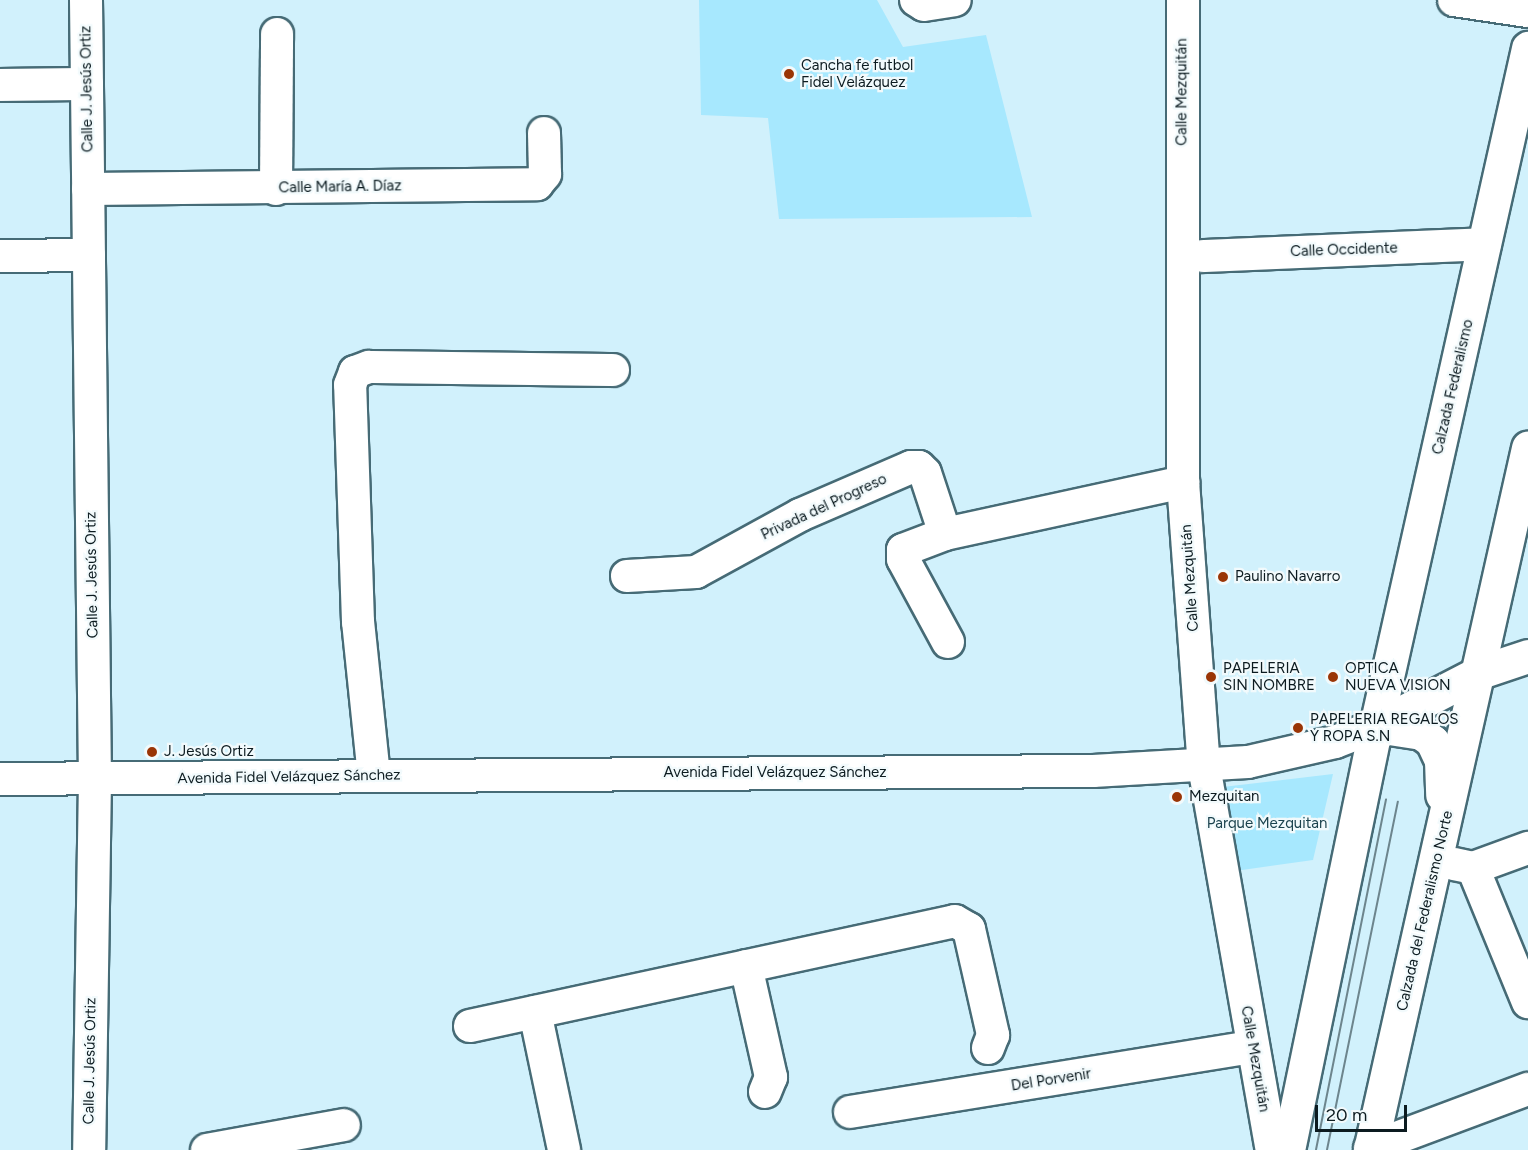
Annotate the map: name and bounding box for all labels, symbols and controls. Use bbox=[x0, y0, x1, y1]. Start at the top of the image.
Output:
street label: Calle J. Jesús Ortiz bbox=[77, 26, 97, 152]
street label: Calle Mezquitán bbox=[1173, 38, 1191, 146]
place label: Cancha fe futbol Fidel Velázquez bbox=[801, 56, 913, 91]
marker: Cancha fe futbol Fidel Velázquez bbox=[782, 67, 796, 81]
street label: Calle María A. Díaz bbox=[278, 177, 402, 197]
street label: Calle Occidente bbox=[1290, 239, 1398, 261]
street label: Calzada Federalismo bbox=[1429, 318, 1477, 456]
street label: Privada del Progreso bbox=[758, 470, 890, 544]
street label: Calle J. Jesús Ortiz bbox=[82, 512, 102, 638]
street label: Calle Mezquitán bbox=[1177, 524, 1203, 632]
place label: Paulino Navarro bbox=[1235, 568, 1340, 586]
marker: Paulino Navarro bbox=[1216, 570, 1230, 584]
place label: PAPELERIA SIN NOMBRE bbox=[1223, 659, 1315, 694]
place label: OPTICA NUEVA VISION bbox=[1345, 659, 1451, 694]
marker: PAPELERIA SIN NOMBRE bbox=[1204, 670, 1218, 684]
marker: OPTICA NUEVA VISION bbox=[1326, 670, 1340, 684]
place label: PAPELERIA REGALOS Y ROPA S.N bbox=[1310, 710, 1458, 745]
marker: PAPELERIA REGALOS Y ROPA S.N bbox=[1291, 721, 1305, 735]
place label: J. Jesús Ortiz bbox=[164, 743, 254, 761]
marker: J. Jesús Ortiz bbox=[145, 745, 159, 759]
street label: Avenida Fidel Velázquez Sánchez bbox=[663, 764, 887, 782]
street label: Avenida Fidel Velázquez Sánchez bbox=[177, 766, 401, 788]
place label: Mezquitan bbox=[1189, 788, 1259, 806]
marker: Mezquitan bbox=[1170, 790, 1184, 804]
street label: Calzada del Federalismo Norte bbox=[1393, 809, 1457, 1013]
park label: Parque Mezquitan bbox=[1207, 815, 1327, 833]
street label: Calle J. Jesús Ortiz bbox=[80, 998, 100, 1124]
street label: Calle Mezquitán bbox=[1237, 1005, 1273, 1113]
street label: Del Porvenir bbox=[1010, 1065, 1092, 1095]
scale bar bbox=[1318, 1093, 1410, 1131]
text: 20 m bbox=[1326, 1104, 1367, 1126]

